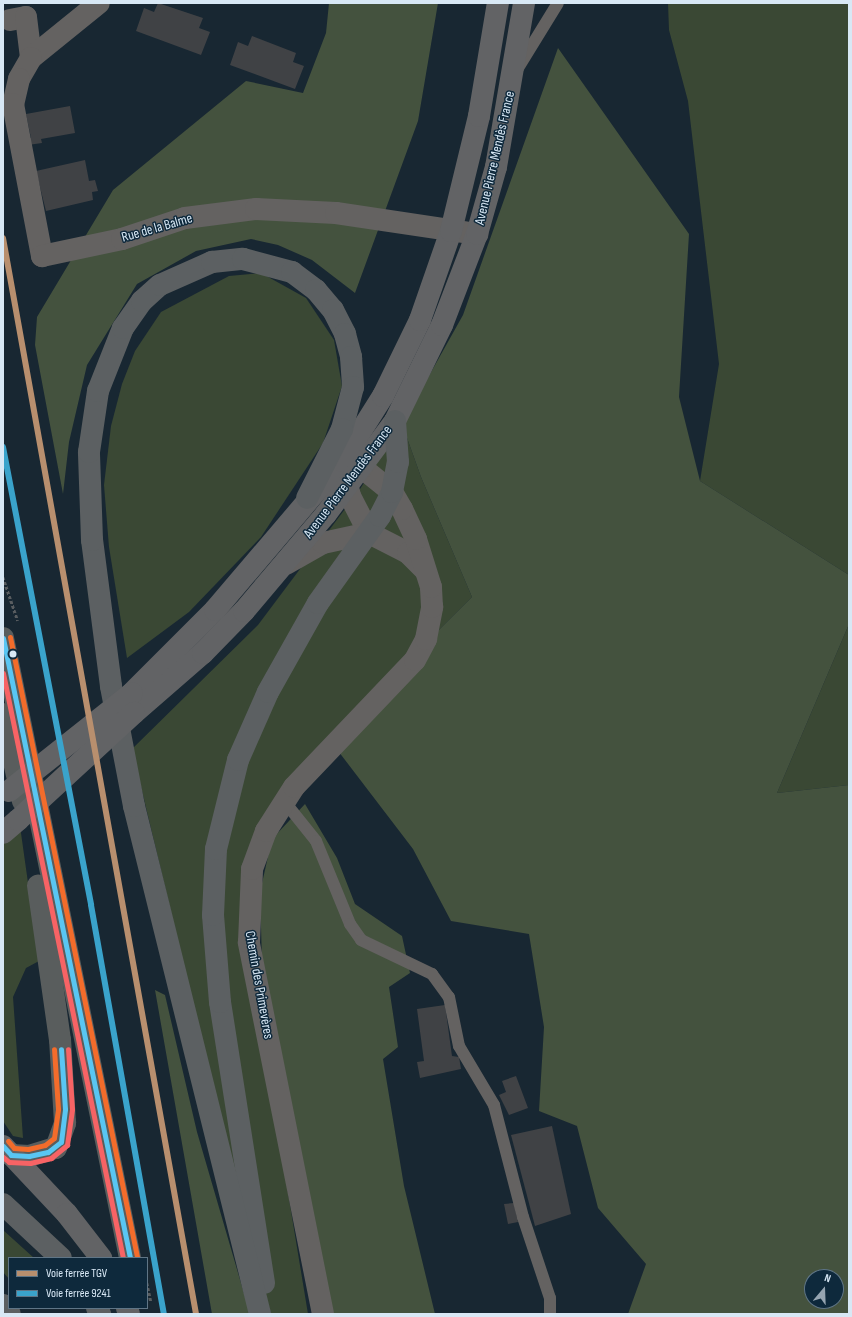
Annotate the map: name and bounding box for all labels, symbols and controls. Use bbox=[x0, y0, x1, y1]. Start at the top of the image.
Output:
street label: Avenue Pierre Mendès France bbox=[471, 90, 519, 226]
street label: Rue de la Balme bbox=[120, 210, 194, 246]
street label: Avenue Pierre Mendès France bbox=[300, 422, 396, 542]
unlabelled marker bbox=[8, 649, 18, 659]
street label: Chemin des Primevères bbox=[241, 930, 277, 1040]
legend bbox=[8, 1257, 148, 1309]
text: Voie ferrée TGV bbox=[46, 1266, 107, 1281]
north arrow bbox=[804, 1269, 844, 1309]
text: N bbox=[823, 1271, 833, 1285]
text: Voie ferrée 9241 bbox=[46, 1286, 111, 1301]

